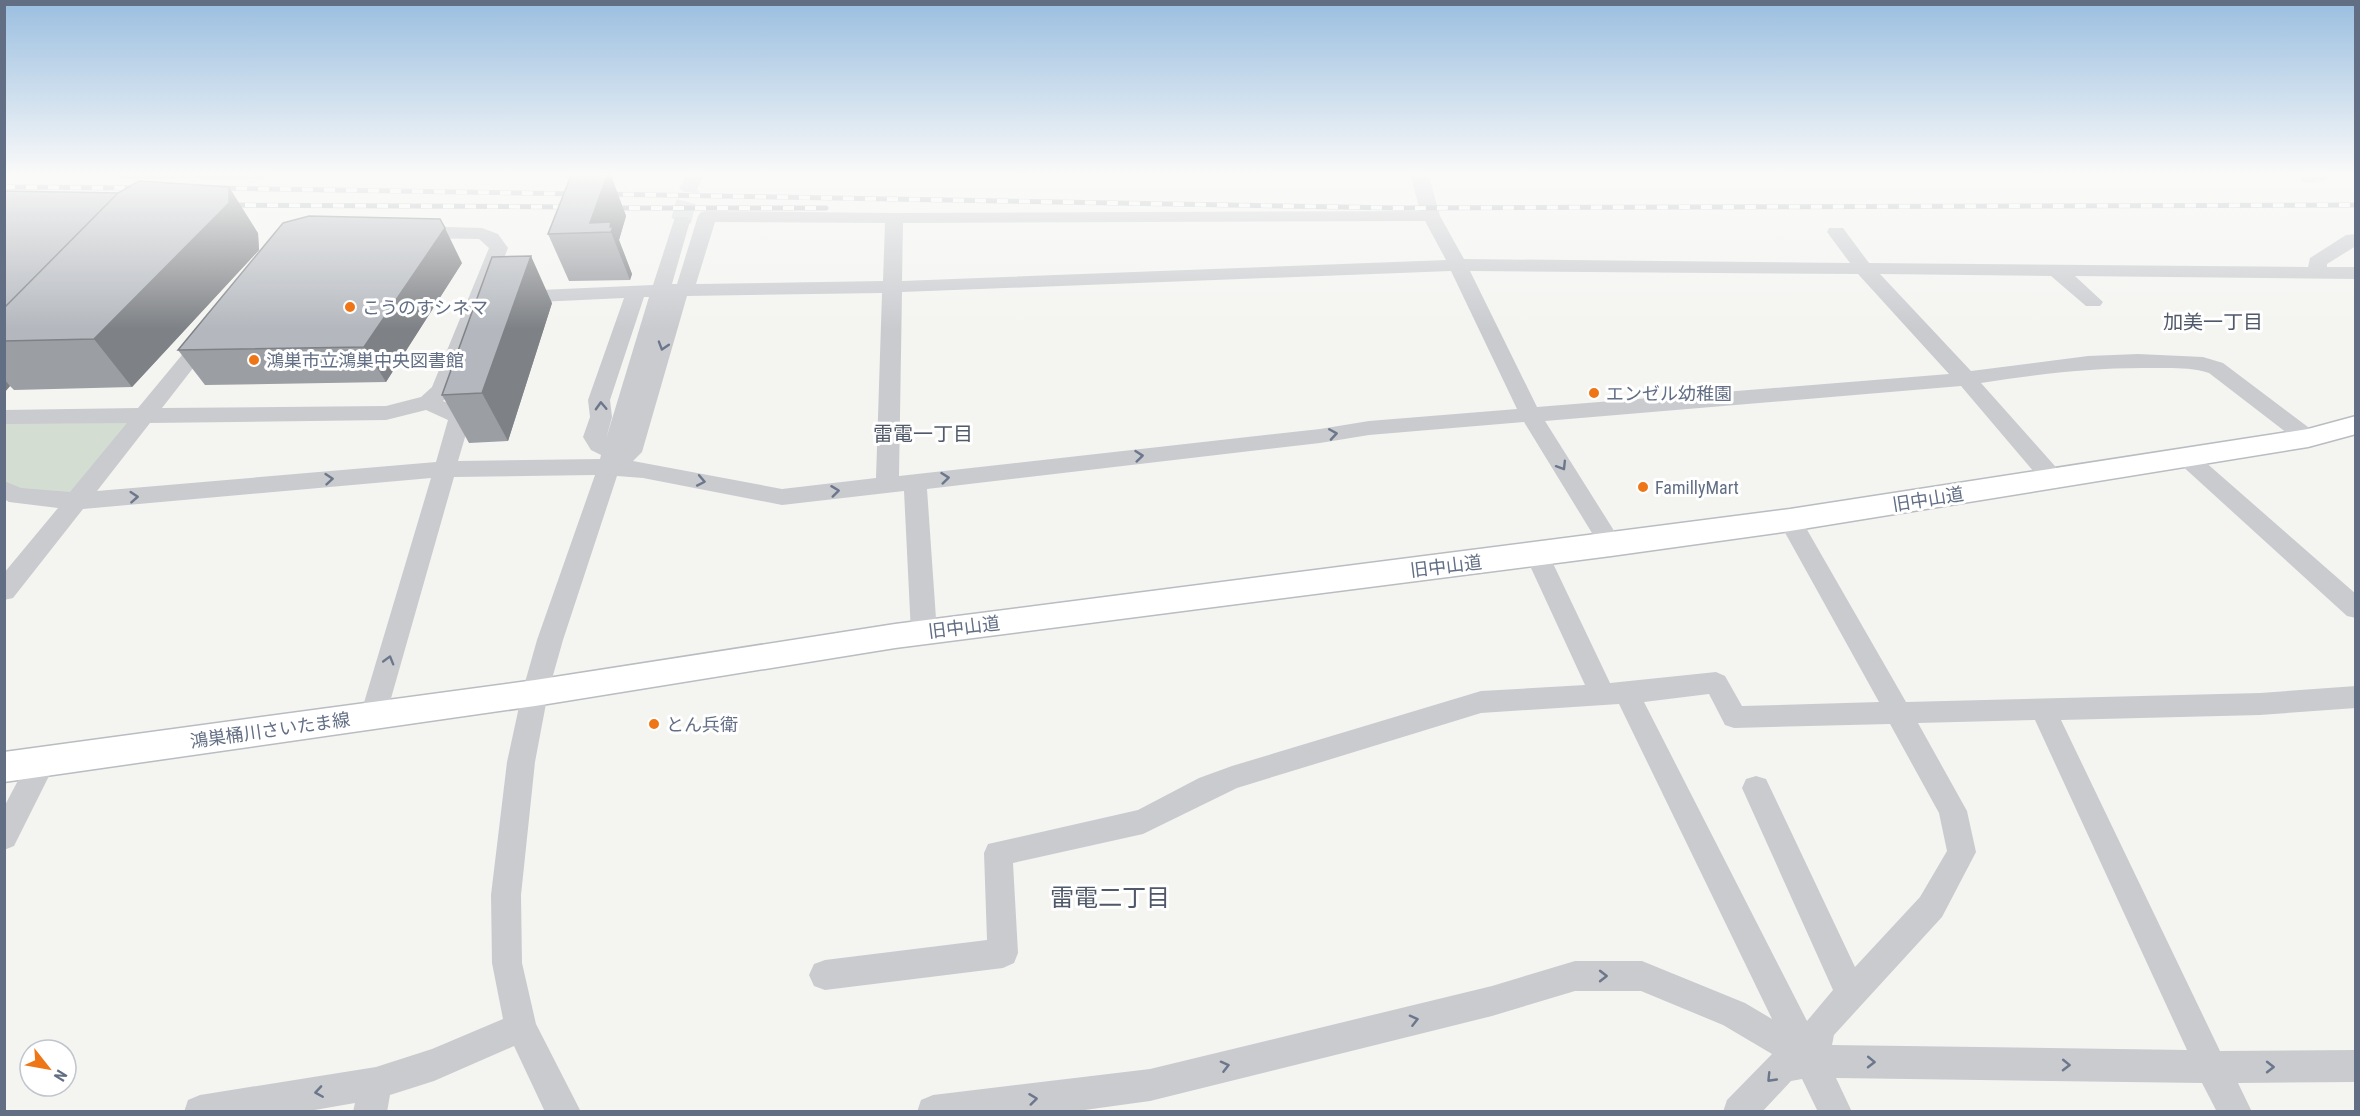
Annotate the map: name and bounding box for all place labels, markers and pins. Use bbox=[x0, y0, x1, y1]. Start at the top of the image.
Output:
place label: こうのすシネマ bbox=[362, 297, 488, 318]
marker: こうのすシネマ bbox=[343, 300, 357, 314]
place label: 鴻巣市立鴻巣中央図書館 bbox=[266, 350, 464, 371]
marker: 鴻巣市立鴻巣中央図書館 bbox=[247, 353, 261, 367]
place label: エンゼル幼稚園 bbox=[1606, 383, 1732, 404]
marker: エンゼル幼稚園 bbox=[1587, 386, 1601, 400]
place label: FamillyMart bbox=[1655, 477, 1739, 498]
marker: FamillyMart bbox=[1636, 480, 1650, 494]
place label: とん兵衛 bbox=[666, 714, 738, 735]
marker: とん兵衛 bbox=[647, 717, 661, 731]

